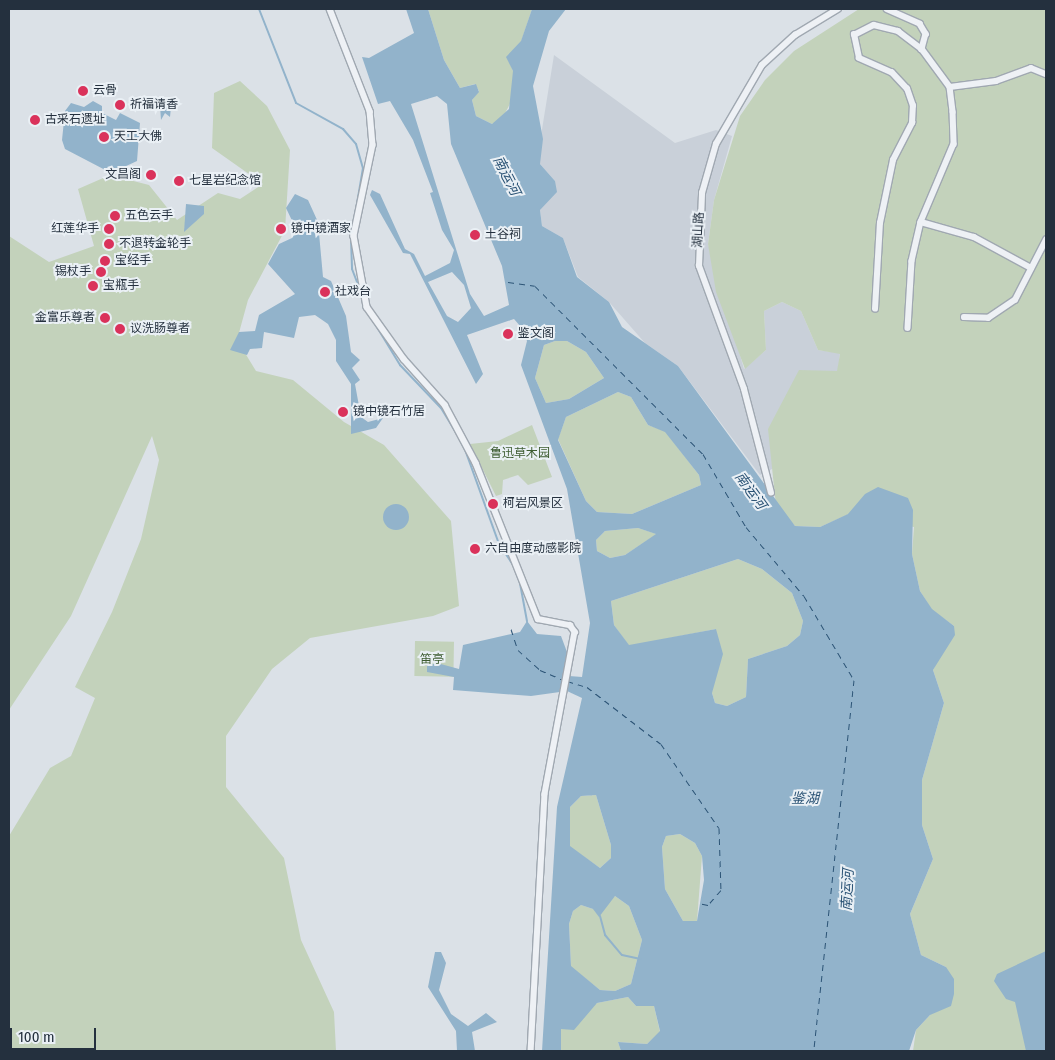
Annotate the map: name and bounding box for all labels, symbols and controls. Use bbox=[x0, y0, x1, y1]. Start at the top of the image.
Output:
place label: 云骨 bbox=[93, 84, 117, 98]
marker: 云骨 bbox=[77, 85, 89, 97]
place label: 祈福请香 bbox=[130, 98, 178, 112]
marker: 祈福请香 bbox=[114, 99, 126, 111]
place label: 古采石遗址 bbox=[45, 113, 105, 127]
marker: 古采石遗址 bbox=[29, 114, 41, 126]
place label: 天工大佛 bbox=[114, 130, 162, 144]
marker: 天工大佛 bbox=[98, 131, 110, 143]
water label: 南运河 bbox=[489, 153, 523, 199]
place label: 文昌阁 bbox=[105, 168, 141, 182]
marker: 文昌阁 bbox=[145, 169, 157, 181]
place label: 七星岩纪念馆 bbox=[189, 174, 261, 188]
marker: 七星岩纪念馆 bbox=[173, 175, 185, 187]
place label: 五色云手 bbox=[125, 209, 173, 223]
marker: 五色云手 bbox=[109, 210, 121, 222]
street label: 湖山路 bbox=[691, 212, 707, 248]
place label: 红莲华手 bbox=[51, 222, 99, 236]
place label: 镜中镜酒家 bbox=[291, 222, 351, 236]
marker: 红莲华手 bbox=[103, 223, 115, 235]
marker: 镜中镜酒家 bbox=[275, 223, 287, 235]
place label: 土谷祠 bbox=[485, 228, 521, 242]
marker: 土谷祠 bbox=[469, 229, 481, 241]
place label: 不退转金轮手 bbox=[119, 237, 191, 251]
marker: 不退转金轮手 bbox=[103, 238, 115, 250]
place label: 宝经手 bbox=[115, 254, 151, 268]
marker: 宝经手 bbox=[99, 255, 111, 267]
place label: 锡杖手 bbox=[55, 265, 91, 279]
marker: 锡杖手 bbox=[95, 266, 107, 278]
place label: 宝瓶手 bbox=[103, 279, 139, 293]
marker: 宝瓶手 bbox=[87, 280, 99, 292]
place label: 社戏台 bbox=[335, 285, 371, 299]
marker: 社戏台 bbox=[319, 286, 331, 298]
place label: 金富乐尊者 bbox=[35, 311, 95, 325]
marker: 金富乐尊者 bbox=[99, 312, 111, 324]
place label: 议洗肠尊者 bbox=[130, 322, 190, 336]
marker: 议洗肠尊者 bbox=[114, 323, 126, 335]
place label: 鉴文阁 bbox=[518, 327, 554, 341]
marker: 鉴文阁 bbox=[502, 328, 514, 340]
place label: 镜中镜石竹居 bbox=[353, 405, 425, 419]
marker: 镜中镜石竹居 bbox=[337, 406, 349, 418]
park label: 鲁迅草木园 bbox=[490, 447, 550, 461]
water label: 南运河 bbox=[731, 469, 769, 513]
place label: 柯岩风景区 bbox=[503, 497, 563, 511]
marker: 柯岩风景区 bbox=[487, 498, 499, 510]
place label: 六自由度动感影院 bbox=[485, 542, 581, 556]
marker: 六自由度动感影院 bbox=[469, 543, 481, 555]
park label: 笛亭 bbox=[420, 653, 444, 667]
water label: 鉴湖 bbox=[791, 791, 819, 807]
water label: 南运河 bbox=[839, 869, 857, 911]
scale bar bbox=[12, 1018, 99, 1050]
text: 100 m bbox=[18, 1028, 55, 1046]

